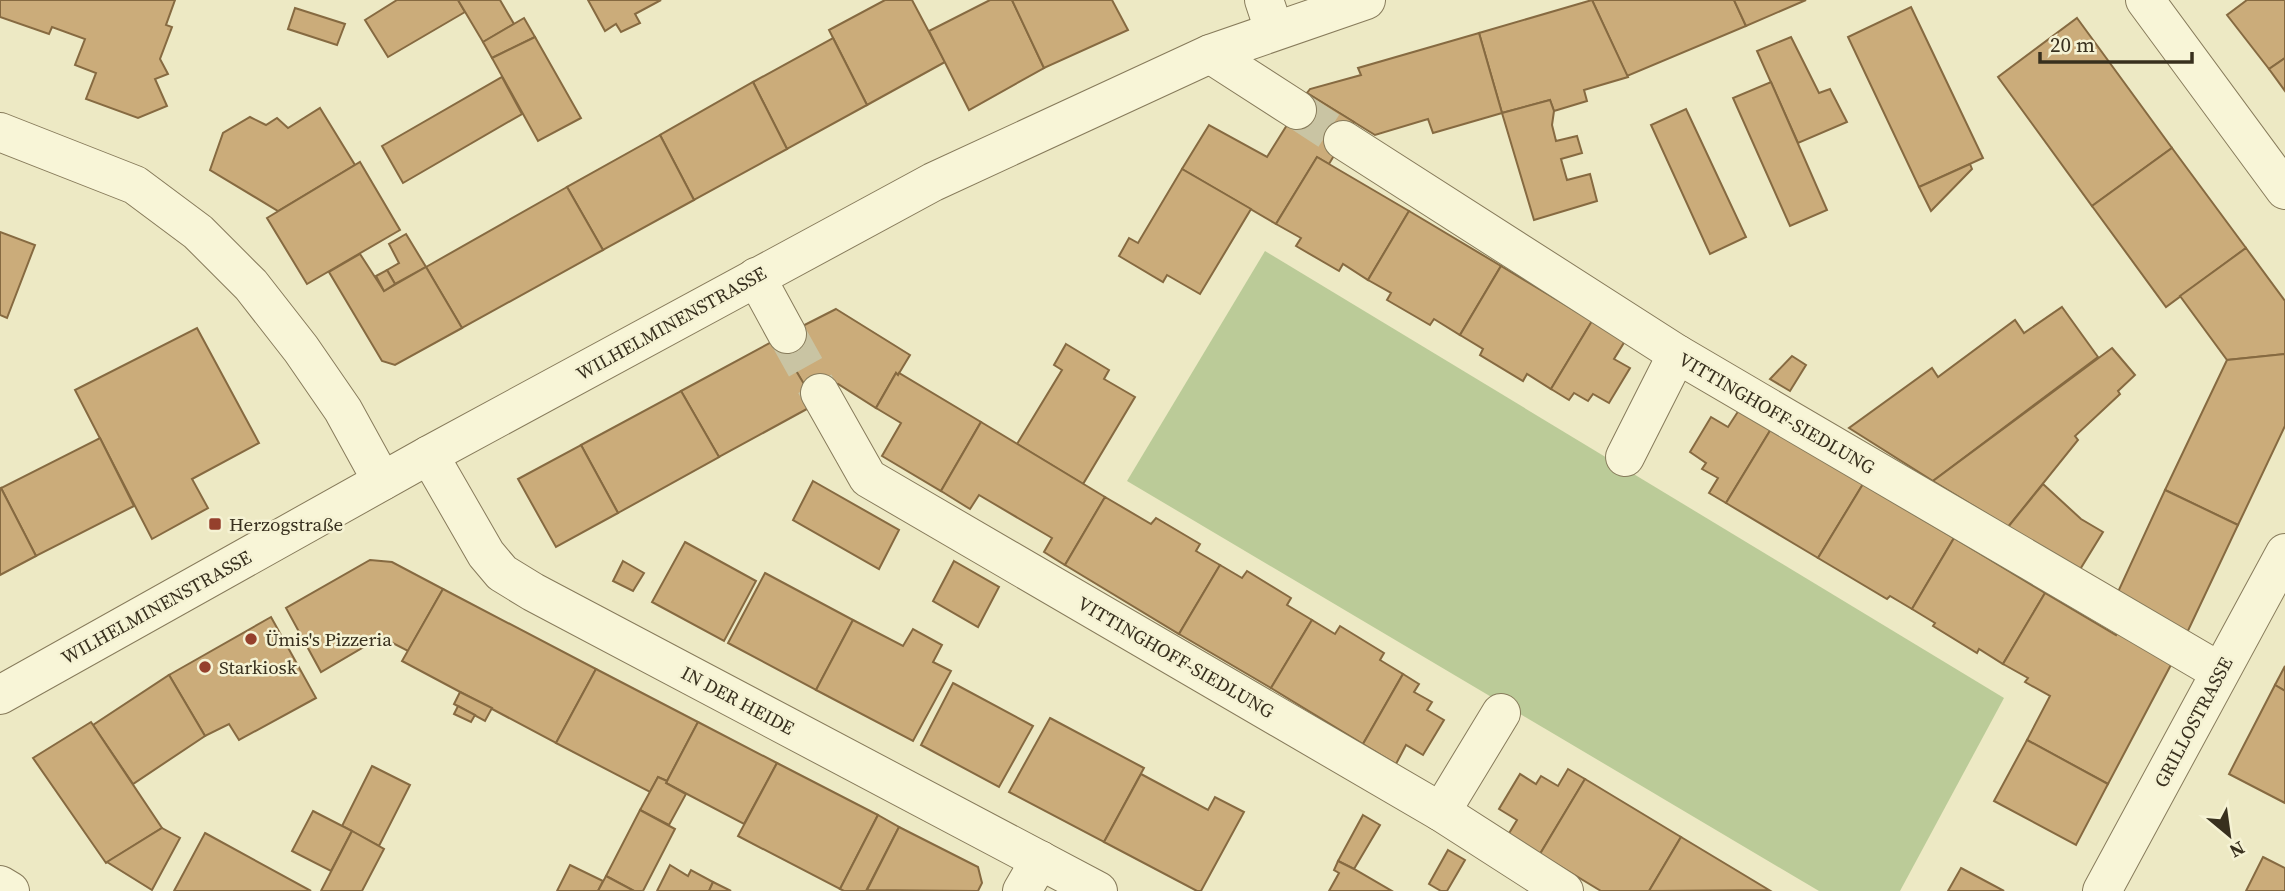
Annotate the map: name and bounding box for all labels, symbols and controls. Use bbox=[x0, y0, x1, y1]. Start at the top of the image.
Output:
scale bar bbox=[2040, 21, 2192, 65]
text: 20 m bbox=[2050, 30, 2095, 59]
street label: WILHELMINENSTRASSE bbox=[571, 260, 771, 386]
street label: VITTINGHOFF-SIEDLUNG bbox=[1674, 346, 1880, 480]
place label: Herzogstraße bbox=[229, 511, 343, 537]
marker: Herzogstraße bbox=[207, 516, 223, 532]
street label: WILHELMINENSTRASSE bbox=[56, 544, 256, 670]
street label: VITTINGHOFF-SIEDLUNG bbox=[1073, 590, 1279, 724]
place label: Ümis's Pizzeria bbox=[265, 626, 392, 652]
marker: Ümis's Pizzeria bbox=[243, 631, 259, 647]
street label: GRILLOSTRASSE bbox=[2148, 652, 2238, 792]
place label: Starkiosk bbox=[219, 654, 298, 680]
marker: Starkiosk bbox=[197, 659, 213, 675]
street label: IN DER HEIDE bbox=[677, 659, 799, 741]
north arrow bbox=[2194, 800, 2264, 870]
text: N bbox=[2225, 835, 2250, 865]

